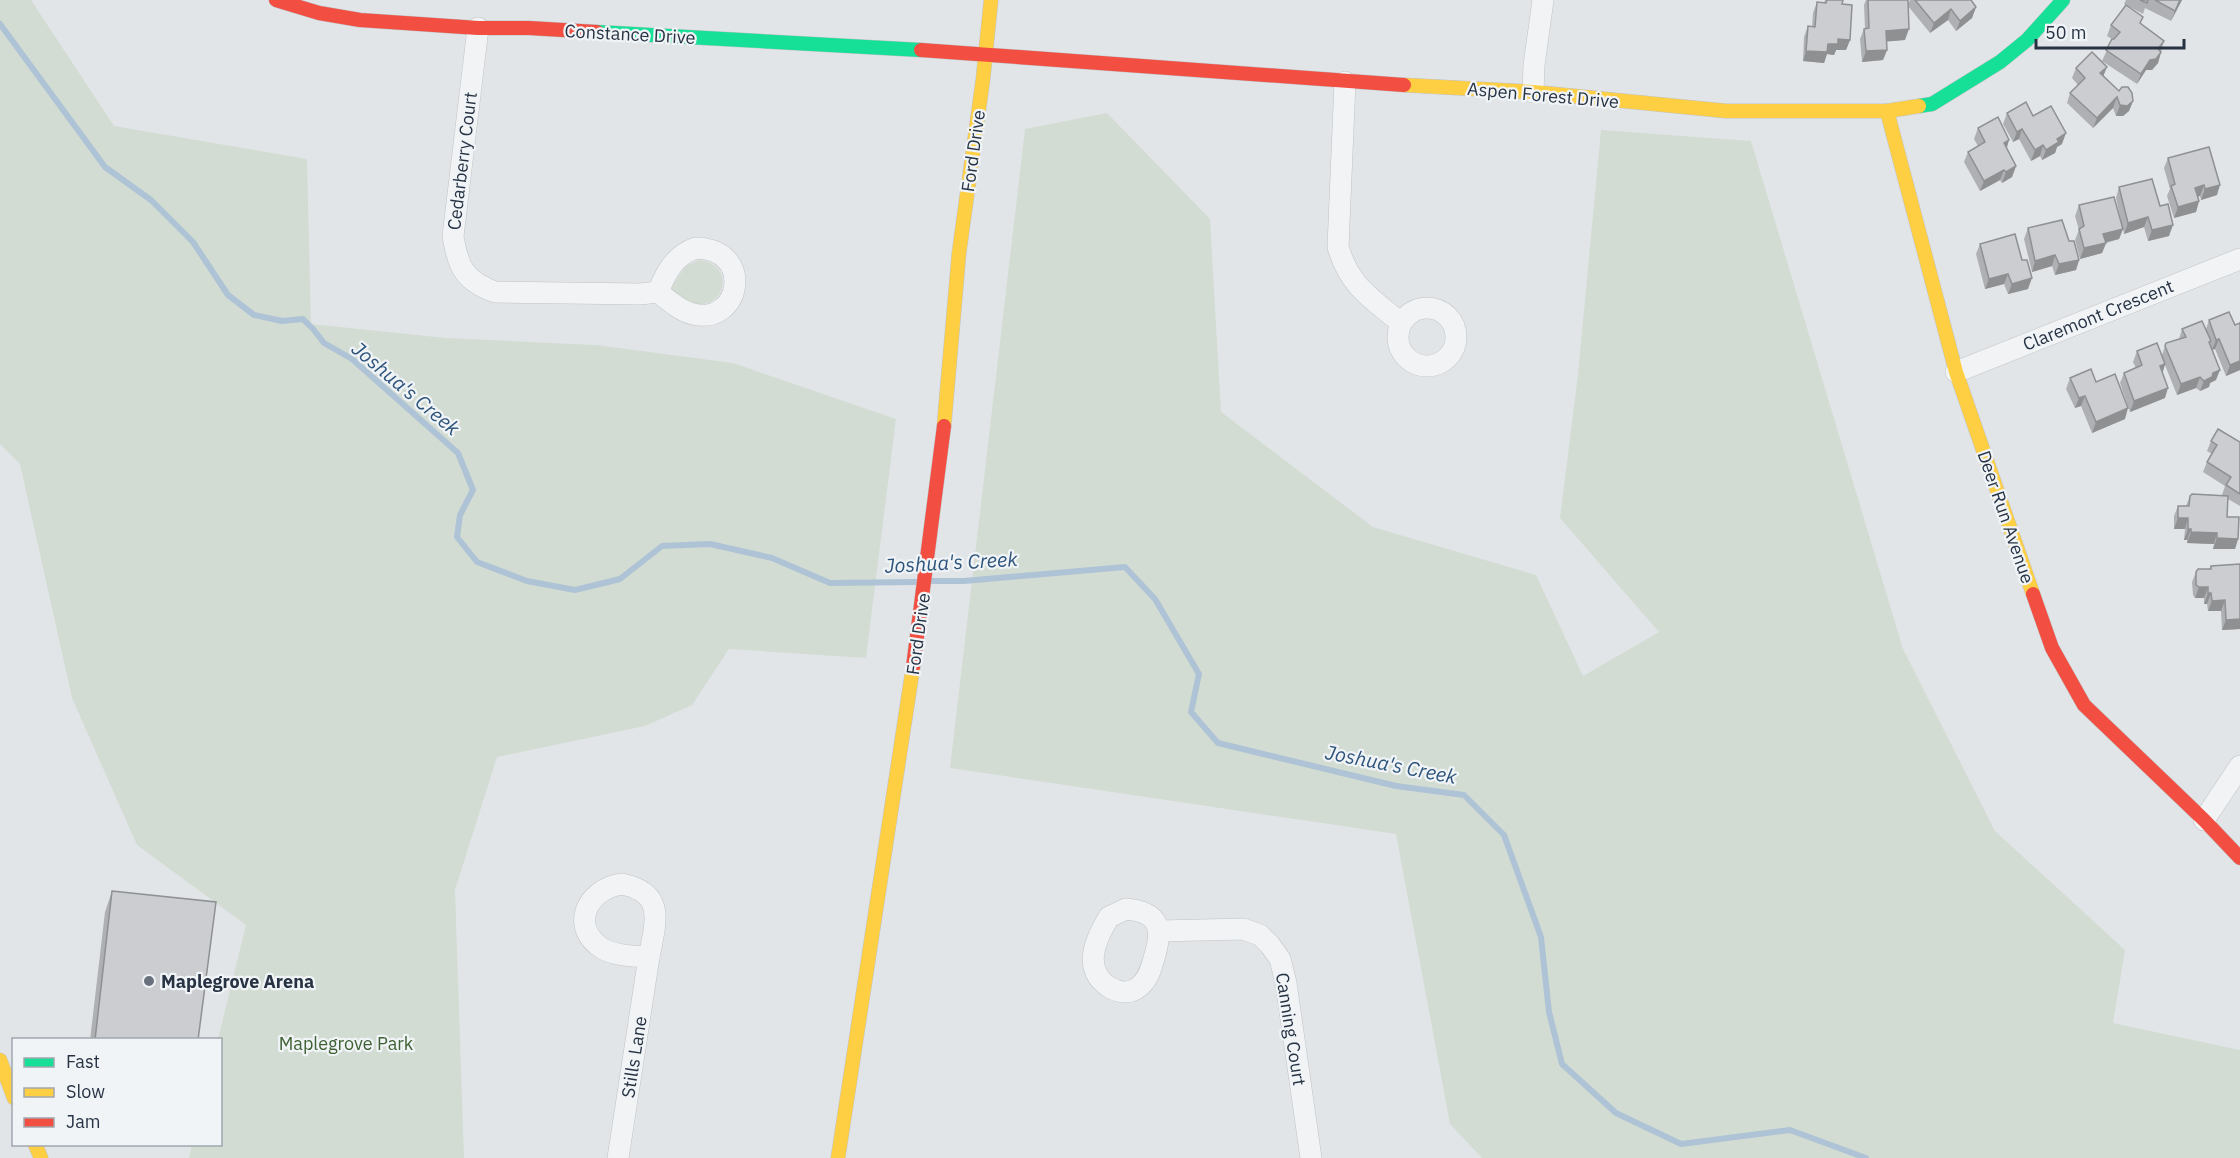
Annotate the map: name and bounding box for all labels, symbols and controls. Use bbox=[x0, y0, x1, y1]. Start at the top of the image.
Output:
scale bar bbox=[2036, 12, 2184, 50]
street label: Constance Drive bbox=[564, 19, 696, 49]
text: 50 m bbox=[2045, 21, 2087, 44]
street label: Aspen Forest Drive bbox=[1466, 77, 1620, 113]
street label: Cedarberry Court bbox=[442, 91, 482, 231]
street label: Ford Drive bbox=[956, 108, 990, 194]
street label: Claremont Crescent bbox=[2019, 274, 2177, 356]
water label: Joshua's Creek bbox=[346, 335, 466, 442]
street label: Deer Run Avenue bbox=[1972, 448, 2040, 587]
water label: Joshua's Creek bbox=[884, 545, 1019, 579]
street label: Ford Drive bbox=[901, 591, 935, 677]
water label: Joshua's Creek bbox=[1323, 738, 1460, 790]
place label: Maplegrove Arena bbox=[161, 970, 314, 993]
street label: Canning Court bbox=[1271, 971, 1311, 1087]
marker: Maplegrove Arena bbox=[142, 974, 156, 988]
street label: Stills Lane bbox=[616, 1014, 652, 1100]
park label: Maplegrove Park bbox=[279, 1032, 414, 1055]
legend bbox=[12, 1038, 222, 1146]
text: Fast bbox=[66, 1050, 100, 1073]
text: Slow bbox=[66, 1080, 105, 1103]
text: Jam bbox=[66, 1110, 101, 1133]

